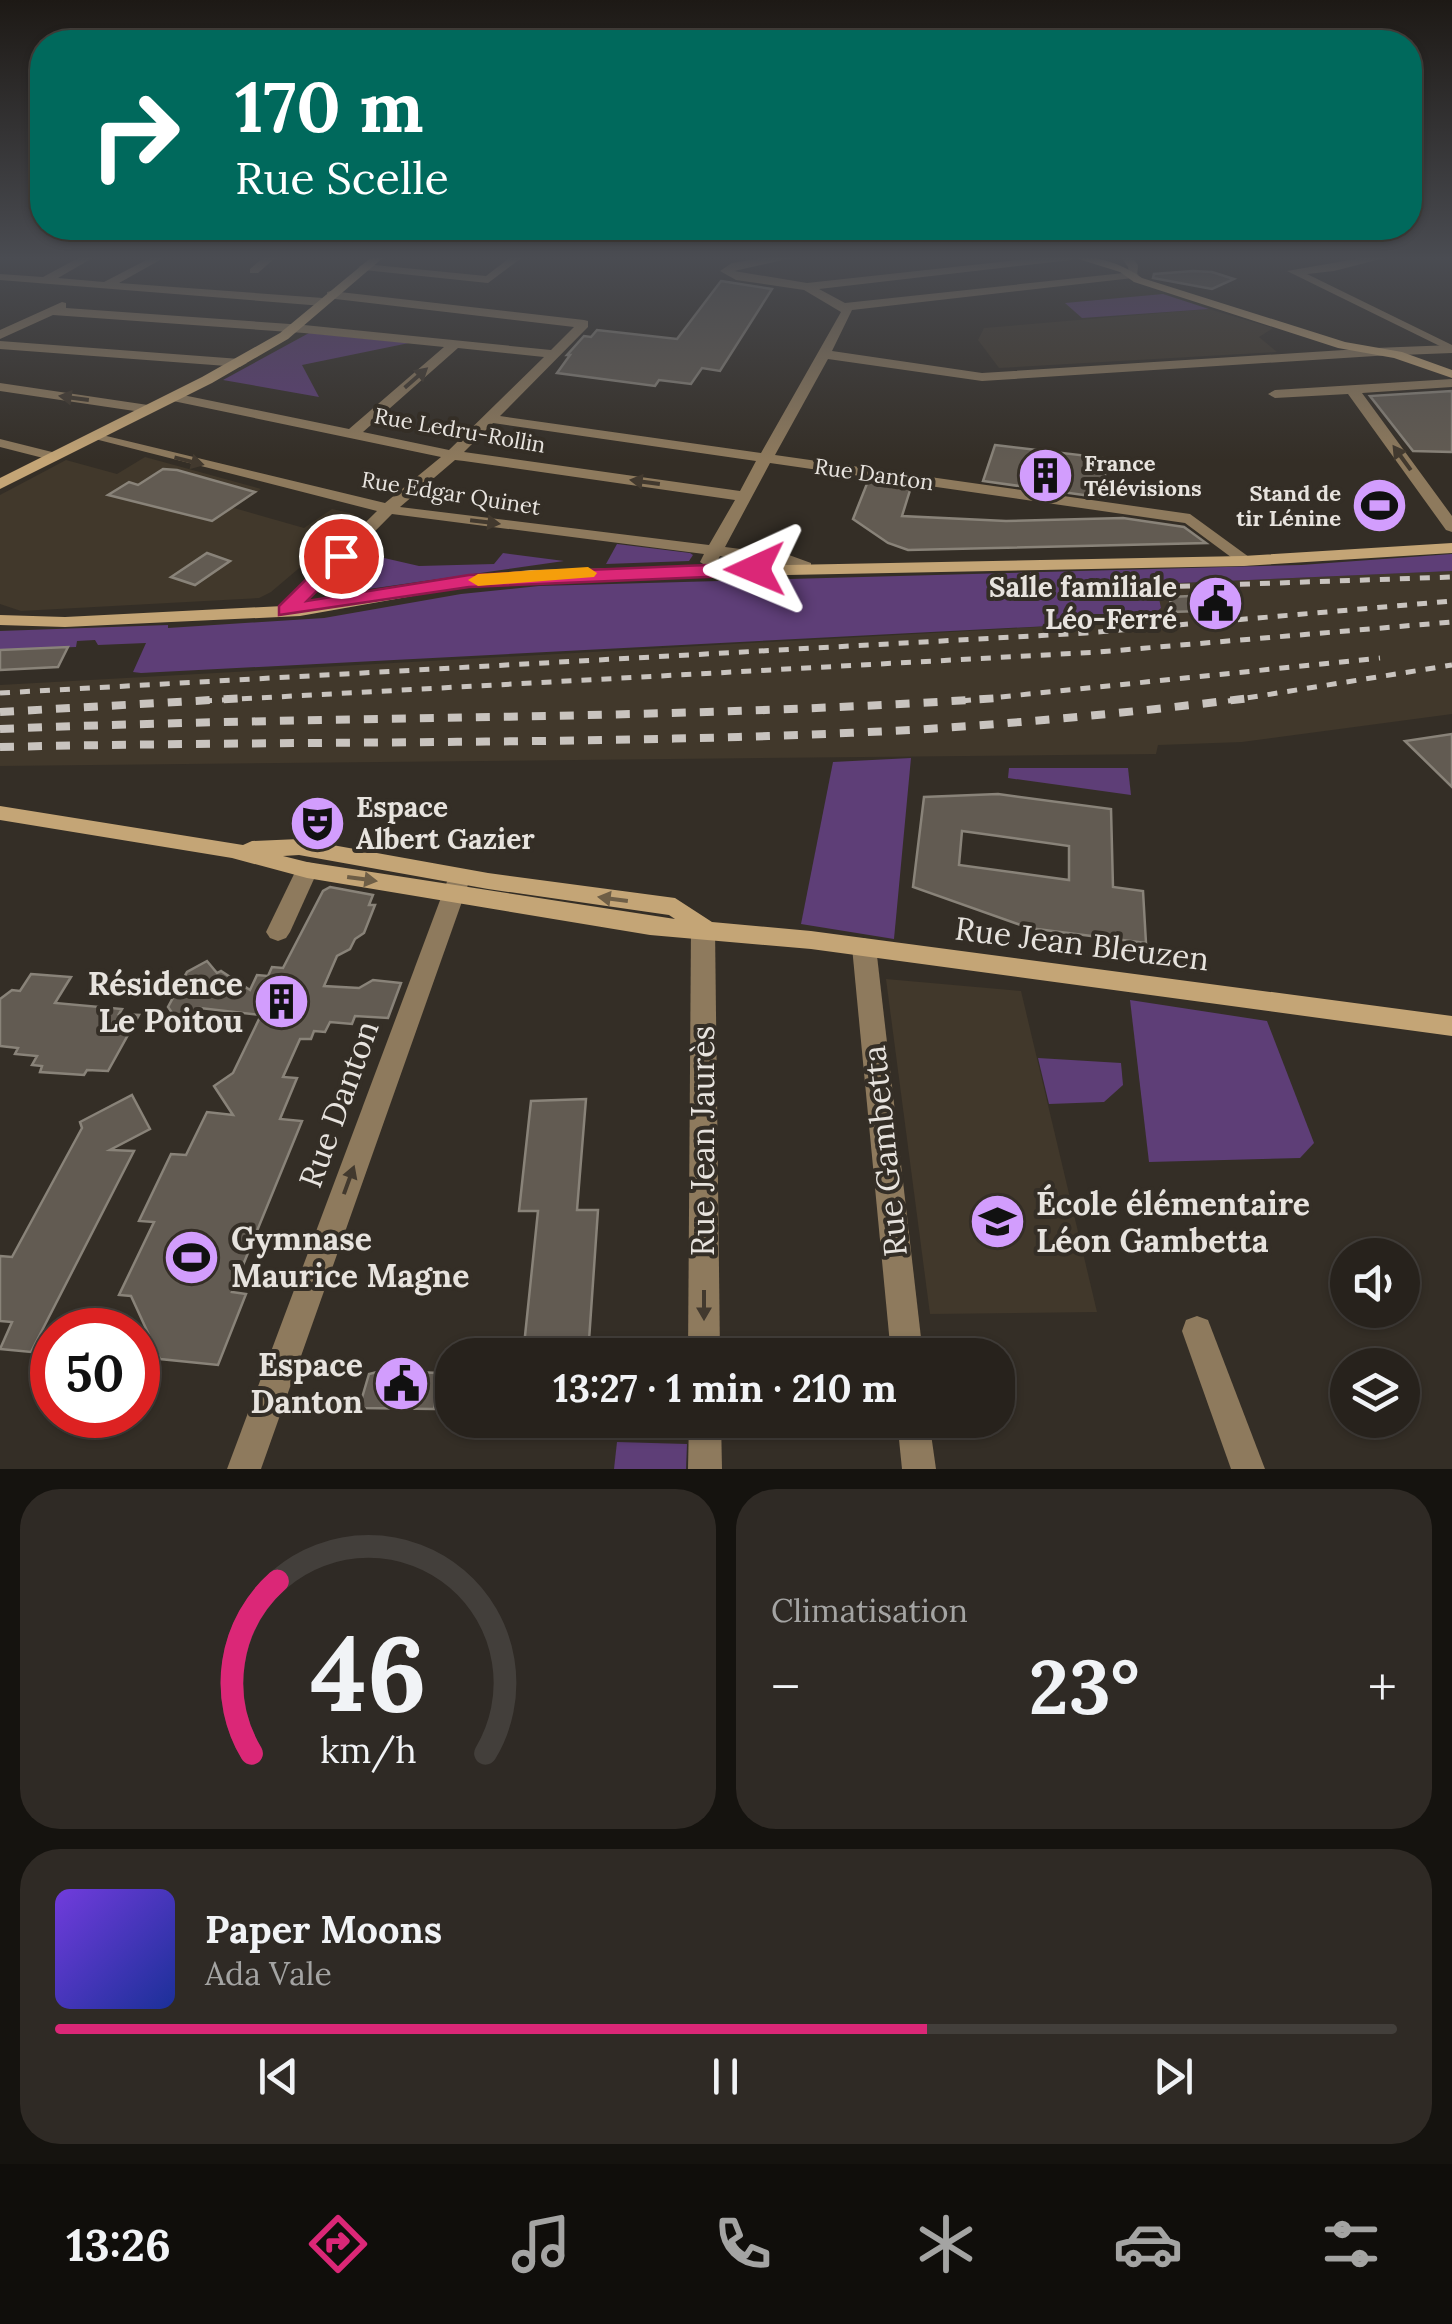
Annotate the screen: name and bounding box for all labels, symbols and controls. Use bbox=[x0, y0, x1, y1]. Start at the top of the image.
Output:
text: 170 m bbox=[235, 62, 424, 151]
icon: right bbox=[70, 70, 200, 200]
text: Rue Scelle bbox=[235, 149, 449, 206]
one-way arrow bbox=[403, 367, 428, 389]
one-way arrow bbox=[58, 390, 89, 406]
street label: Rue Ledru-Rollin bbox=[372, 401, 548, 459]
one-way arrow bbox=[1393, 444, 1413, 471]
building icon: France Télévisions bbox=[1015, 446, 1075, 506]
place label: France Télévisions bbox=[1084, 449, 1202, 502]
street label: Rue Danton bbox=[813, 452, 935, 496]
one-way arrow bbox=[174, 454, 205, 469]
street label: Rue Edgar Quinet bbox=[360, 465, 543, 521]
one-way arrow bbox=[629, 474, 661, 490]
sports icon: Stand de tir Lénine bbox=[1350, 476, 1410, 536]
place label: Stand de tir Lénine bbox=[1236, 479, 1341, 532]
pin bbox=[299, 514, 384, 599]
one-way arrow bbox=[469, 514, 501, 530]
position arrow bbox=[703, 517, 807, 621]
icon: arrive bbox=[314, 529, 369, 584]
place label: Salle familiale Léo-Ferré bbox=[989, 569, 1177, 637]
public building icon: Salle familiale Léo-Ferré bbox=[1186, 573, 1246, 633]
place label: Espace Albert Gazier bbox=[356, 789, 535, 857]
theatre icon: Espace Albert Gazier bbox=[287, 793, 347, 853]
one-way arrow bbox=[346, 871, 378, 887]
one-way arrow bbox=[596, 891, 628, 907]
street label: Rue Jean Bleuzen bbox=[953, 908, 1211, 979]
place label: Résidence Le Poitou bbox=[88, 963, 243, 1041]
building icon: Résidence Le Poitou bbox=[252, 972, 312, 1032]
street label: Rue Danton bbox=[289, 1015, 388, 1193]
street label: Rue Jean Jaurès bbox=[682, 1026, 723, 1256]
street label: Rue Gambetta bbox=[853, 1044, 916, 1259]
one-way arrow bbox=[342, 1164, 357, 1194]
place label: École élémentaire Léon Gambetta bbox=[1036, 1183, 1310, 1261]
school or university icon: École élémentaire Léon Gambetta bbox=[967, 1192, 1027, 1252]
place label: Gymnase Maurice Magne bbox=[231, 1218, 470, 1296]
sports icon: Gymnase Maurice Magne bbox=[162, 1227, 222, 1287]
map controls bbox=[1330, 1238, 1420, 1438]
button: sound bbox=[1330, 1238, 1420, 1328]
one-way arrow bbox=[696, 1290, 712, 1322]
speed limit sign: 50 bbox=[30, 1308, 160, 1438]
place label: Espace Danton bbox=[250, 1344, 363, 1422]
button: layers bbox=[1330, 1348, 1420, 1438]
public building icon: Espace Danton bbox=[372, 1353, 432, 1413]
text: 13:27 · 1 min · 210 m bbox=[553, 1364, 897, 1412]
text: Climatisation bbox=[771, 1590, 968, 1631]
text: 46 bbox=[310, 1606, 426, 1739]
text: 23° bbox=[1029, 1639, 1139, 1735]
text: − bbox=[771, 1652, 800, 1722]
text: + bbox=[1368, 1652, 1397, 1722]
text: km/h bbox=[320, 1727, 416, 1773]
text: Paper Moons bbox=[205, 1905, 442, 1953]
text: Ada Vale bbox=[205, 1953, 332, 1994]
icon: previous bbox=[251, 2049, 306, 2104]
icon: pause bbox=[698, 2049, 753, 2104]
icon: next bbox=[1146, 2049, 1201, 2104]
icon: directions bbox=[303, 2209, 373, 2279]
icon: music bbox=[506, 2209, 576, 2279]
icon: phone bbox=[708, 2209, 778, 2279]
icon: climate bbox=[911, 2209, 981, 2279]
icon: car bbox=[1113, 2209, 1183, 2279]
icon: filters bbox=[1316, 2209, 1386, 2279]
text: 13:26 bbox=[66, 2216, 171, 2273]

